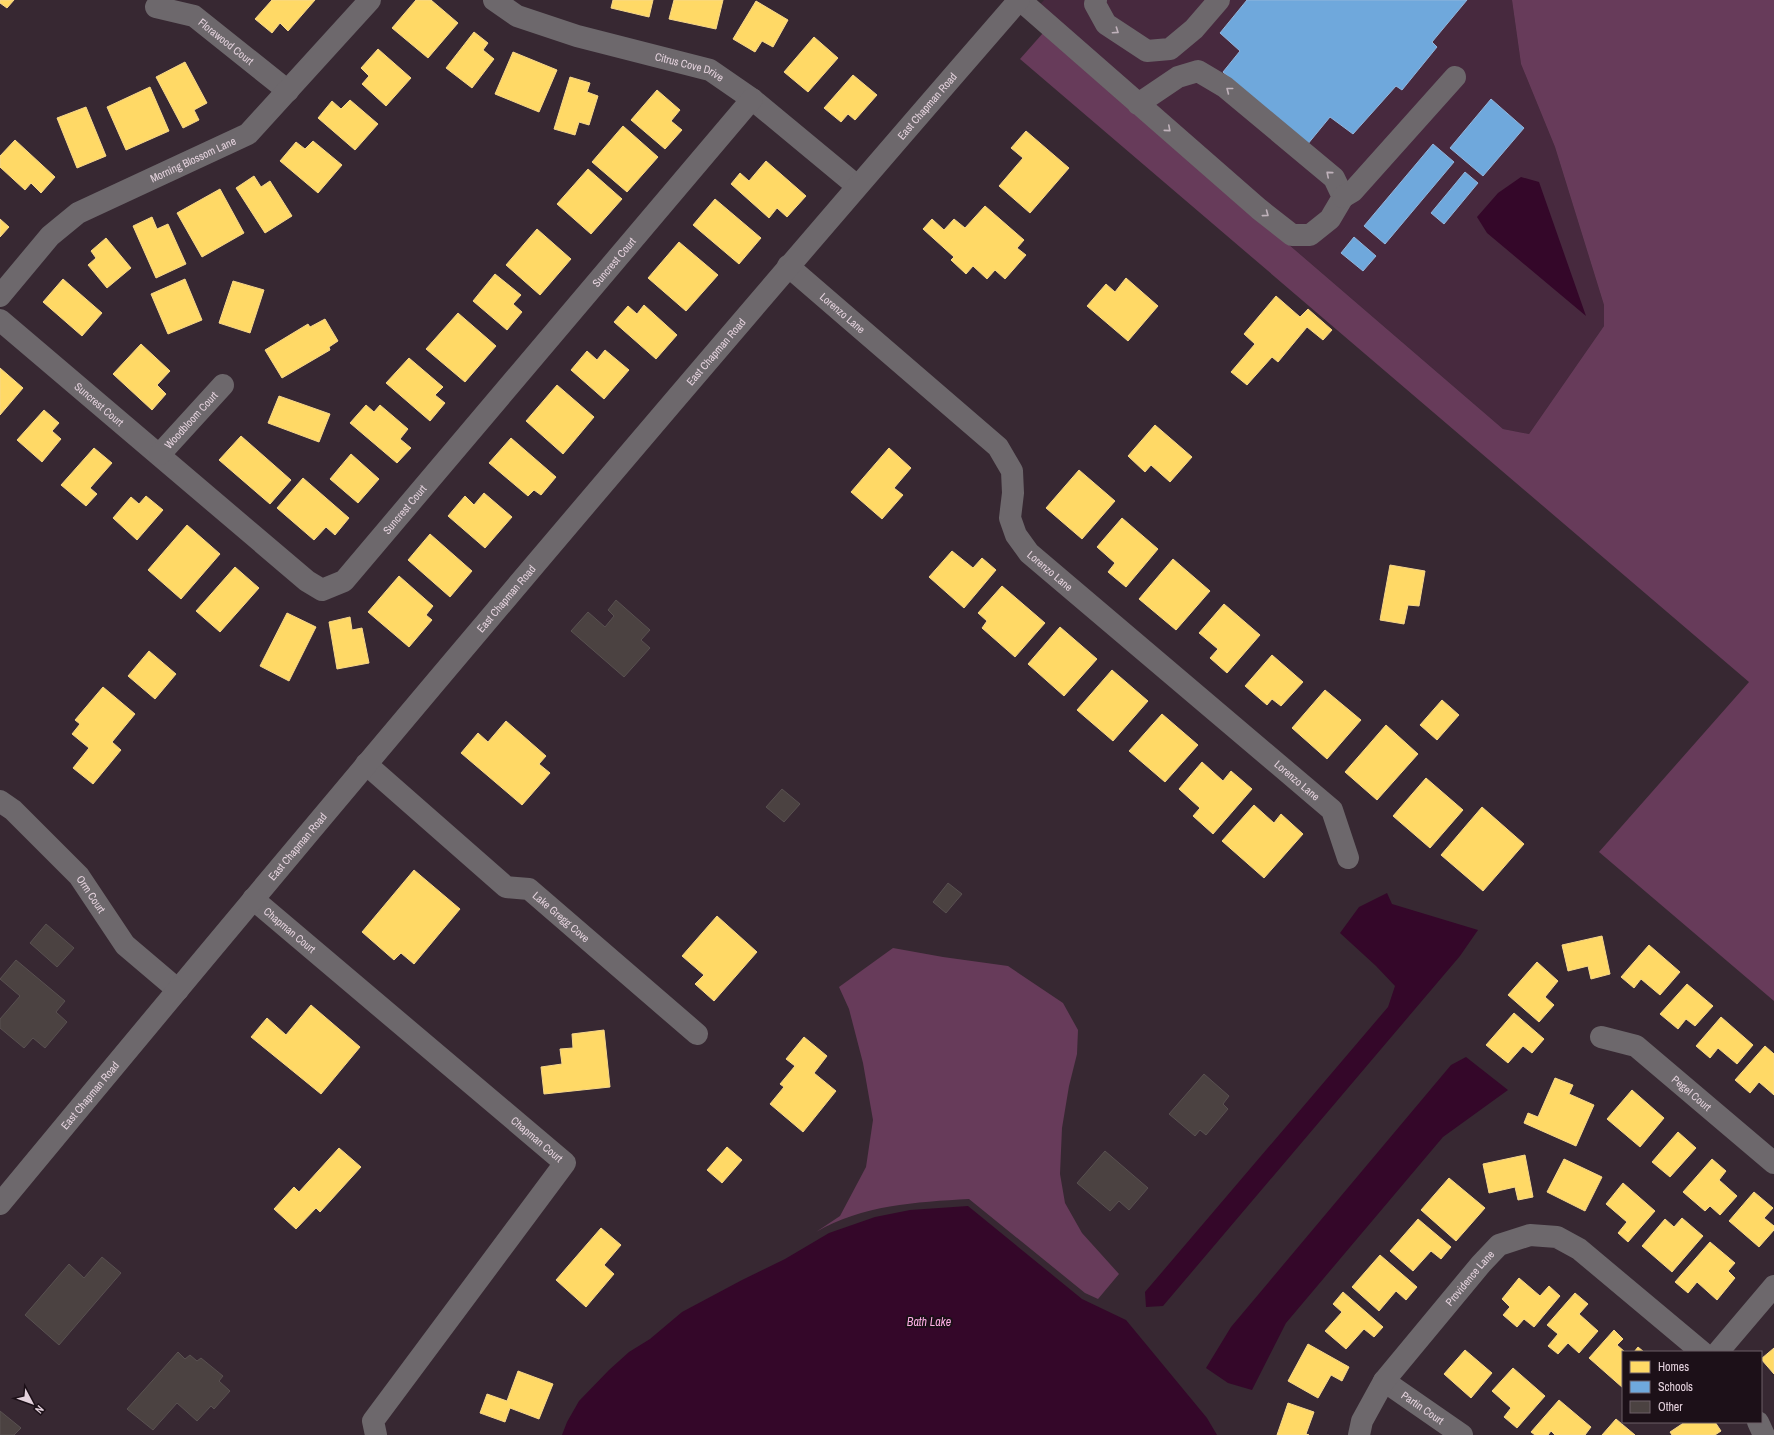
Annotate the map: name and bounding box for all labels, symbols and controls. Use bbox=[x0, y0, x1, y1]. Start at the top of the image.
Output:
street label: Florawood Court bbox=[196, 15, 257, 68]
one-way arrow bbox=[1112, 26, 1119, 34]
street label: Citrus Cove Drive bbox=[654, 49, 727, 84]
street label: East Chapman Road bbox=[894, 70, 960, 142]
one-way arrow bbox=[1227, 88, 1234, 95]
one-way arrow bbox=[1163, 125, 1171, 132]
street label: Morning Blossom Lane bbox=[148, 134, 238, 186]
one-way arrow bbox=[1326, 171, 1334, 178]
one-way arrow bbox=[1262, 210, 1269, 217]
street label: Suncrest Court bbox=[589, 234, 639, 290]
street label: Lorenzo Lane bbox=[817, 290, 868, 336]
street label: East Chapman Road bbox=[683, 315, 748, 388]
street label: Suncrest Court bbox=[72, 379, 127, 429]
street label: Woodbloom Court bbox=[161, 388, 221, 452]
street label: Suncrest Court bbox=[380, 482, 430, 537]
street label: Lorenzo Lane bbox=[1024, 548, 1076, 594]
street label: East Chapman Road bbox=[474, 562, 538, 635]
street label: Lorenzo Lane bbox=[1271, 757, 1323, 804]
street label: East Chapman Road bbox=[265, 810, 330, 883]
street label: Orm Court bbox=[74, 873, 109, 916]
street label: Lake Gregg Cove bbox=[530, 888, 593, 945]
street label: Chapman Court bbox=[261, 904, 319, 956]
street label: East Chapman Road bbox=[58, 1059, 122, 1132]
street label: Pegel Court bbox=[1669, 1072, 1715, 1114]
street label: Chapman Court bbox=[508, 1113, 566, 1166]
street label: Providence Lane bbox=[1442, 1247, 1497, 1309]
water label: Bath Lake bbox=[907, 1314, 952, 1330]
legend bbox=[1622, 1351, 1762, 1423]
text: Homes bbox=[1658, 1359, 1689, 1375]
text: Schools bbox=[1658, 1379, 1693, 1395]
north arrow bbox=[12, 1383, 52, 1423]
street label: Partin Court bbox=[1399, 1388, 1447, 1428]
text: Other bbox=[1658, 1399, 1683, 1415]
text: N bbox=[32, 1403, 47, 1417]

